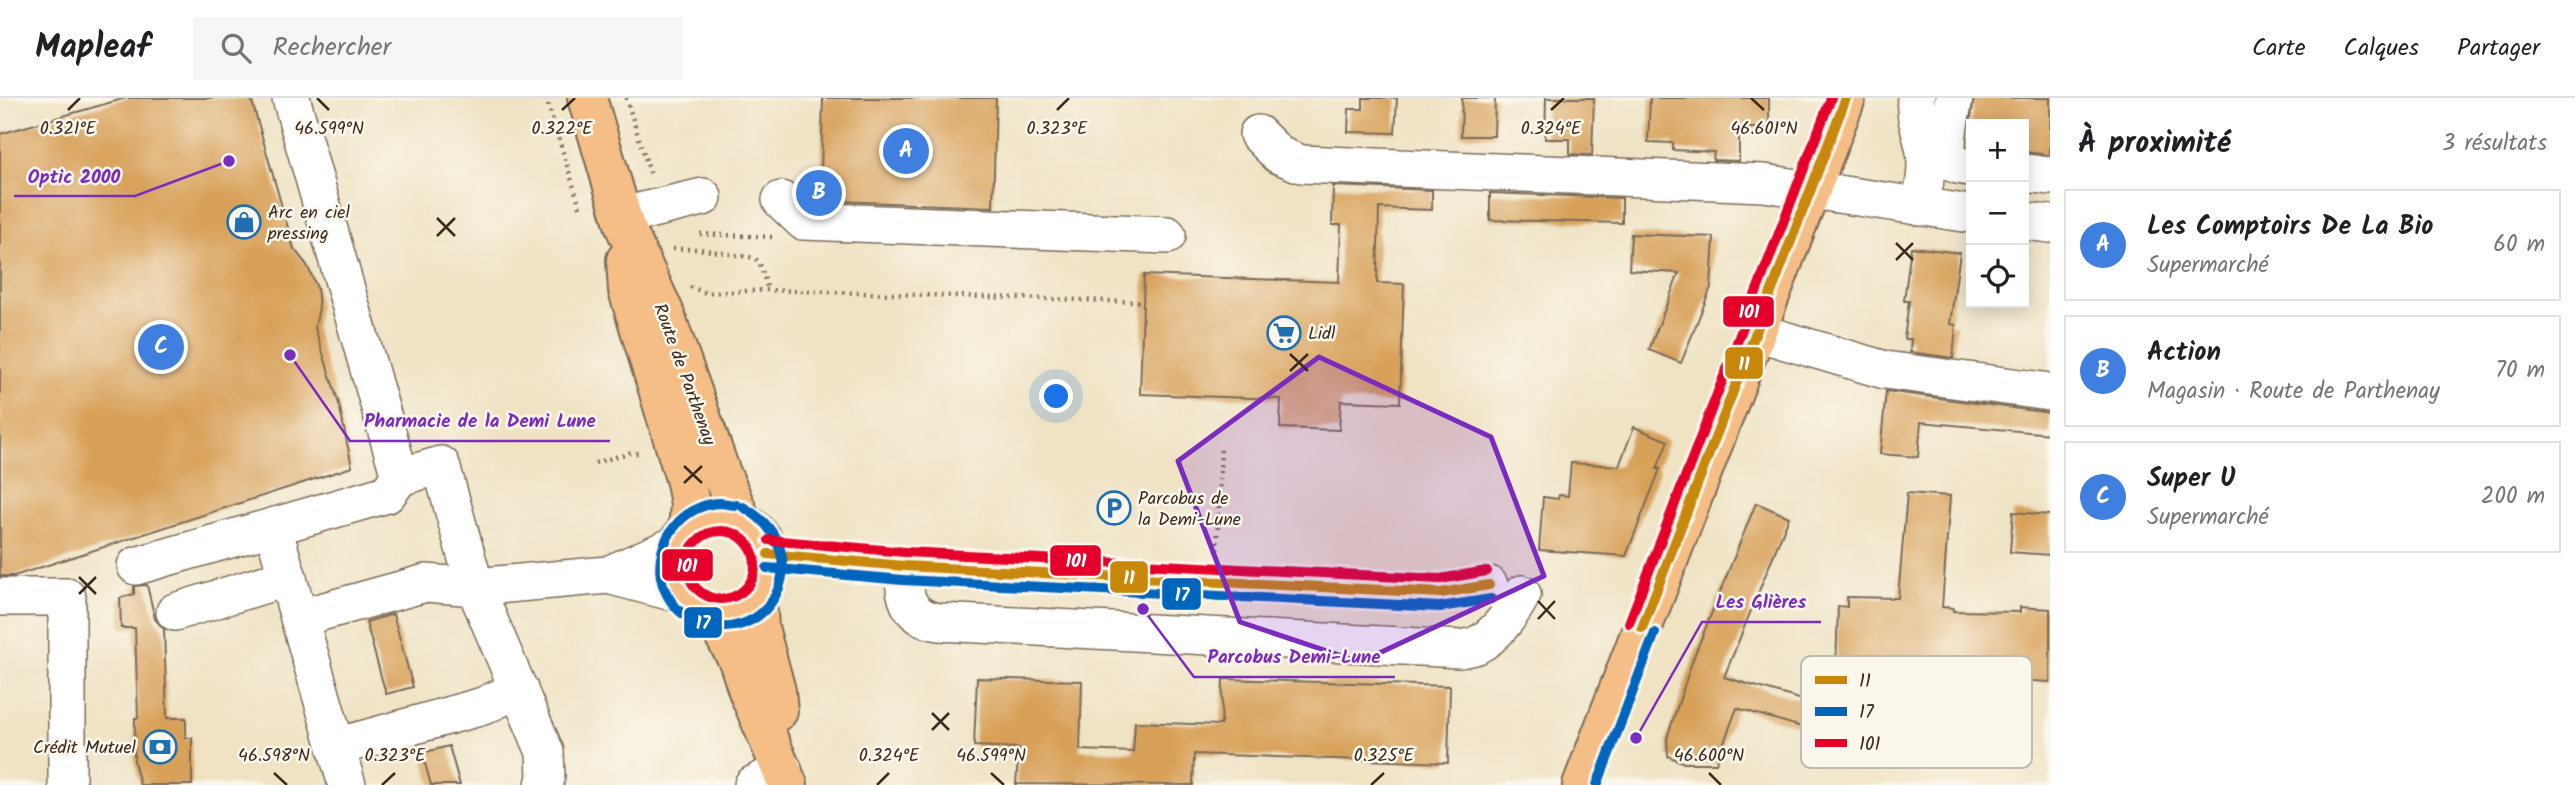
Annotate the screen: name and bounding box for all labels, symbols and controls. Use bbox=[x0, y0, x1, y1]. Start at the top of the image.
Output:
search box bbox=[193, 17, 683, 80]
text: Mapleaf bbox=[35, 22, 151, 75]
text: Rechercher bbox=[273, 27, 391, 69]
icon: search bbox=[217, 29, 255, 67]
text: Carte bbox=[2252, 29, 2306, 68]
text: Calques bbox=[2344, 29, 2419, 68]
text: Partager bbox=[2457, 29, 2540, 68]
text: 0.321°E bbox=[40, 115, 97, 144]
text: 46.599°N bbox=[294, 115, 364, 144]
text: 0.322°E bbox=[531, 115, 593, 144]
text: 0.323°E bbox=[1027, 115, 1088, 144]
text: 0.324°E bbox=[1521, 115, 1582, 144]
text: 46.601°N bbox=[1730, 115, 1798, 144]
map controls bbox=[1966, 119, 2029, 308]
button: + bbox=[1966, 119, 2029, 182]
text: À proximité bbox=[2078, 120, 2231, 168]
pin: A bbox=[883, 125, 929, 177]
text: 3 résultats bbox=[2442, 126, 2547, 162]
callout: Optic 2000 bbox=[14, 156, 135, 196]
text: Optic 2000 bbox=[28, 163, 120, 193]
pin: B bbox=[796, 167, 842, 219]
button: − bbox=[1966, 182, 2029, 245]
place label: Arc en ciel pressing bbox=[267, 199, 350, 249]
shop icon: Arc en ciel pressing bbox=[225, 203, 263, 241]
text: Les Comptoirs De La Bio bbox=[2147, 206, 2433, 248]
text: A bbox=[2096, 227, 2110, 263]
text: 60 m bbox=[2493, 227, 2545, 263]
button: locate bbox=[1966, 245, 2029, 308]
text: Supermarché bbox=[2147, 248, 2269, 284]
line badge: 101 bbox=[1722, 295, 1775, 328]
text: 101 bbox=[1738, 298, 1760, 328]
street label: Route de Parthenay bbox=[644, 299, 723, 450]
supermarket icon: Lidl bbox=[1265, 314, 1303, 352]
place label: Lidl bbox=[1308, 320, 1336, 349]
pin: C bbox=[138, 321, 184, 373]
text: Action bbox=[2147, 332, 2221, 374]
line badge: 11 bbox=[1724, 346, 1764, 380]
text: 11 bbox=[1738, 350, 1750, 380]
text: B bbox=[2096, 353, 2110, 389]
text: 70 m bbox=[2495, 353, 2545, 389]
text: Magasin · Route de Parthenay bbox=[2147, 374, 2440, 410]
your location bbox=[1039, 379, 1073, 413]
callout: Pharmacie de la Demi Lune bbox=[350, 401, 610, 441]
text: Pharmacie de la Demi Lune bbox=[364, 407, 596, 437]
text: Super U bbox=[2147, 458, 2236, 500]
text: C bbox=[2096, 479, 2110, 515]
text: 200 m bbox=[2481, 479, 2545, 515]
place label: Parcobus de la Demi-Lune bbox=[1138, 485, 1241, 535]
parking icon: Parcobus de la Demi-Lune bbox=[1095, 489, 1133, 527]
text: Supermarché bbox=[2147, 500, 2269, 536]
line badge: 101 bbox=[1049, 544, 1102, 577]
text: 101 bbox=[1065, 547, 1087, 577]
line badge: 101 bbox=[661, 548, 714, 582]
text: 101 bbox=[676, 552, 698, 582]
line badge: 11 bbox=[1109, 560, 1149, 594]
text: 11 bbox=[1123, 564, 1135, 594]
line badge: 17 bbox=[1161, 577, 1202, 611]
text: 17 bbox=[1175, 581, 1190, 611]
callout: Les Glières bbox=[1702, 582, 1821, 622]
text: Les Glières bbox=[1716, 588, 1807, 618]
line badge: 17 bbox=[683, 606, 723, 639]
text: 17 bbox=[696, 609, 711, 639]
callout: Parcobus Demi-Lune bbox=[1194, 637, 1395, 677]
text: Parcobus Demi-Lune bbox=[1207, 643, 1381, 673]
legend bbox=[1801, 656, 2032, 768]
text: 11 bbox=[1859, 667, 1871, 697]
text: 17 bbox=[1859, 698, 1875, 728]
bank icon: Crédit Mutuel bbox=[141, 728, 179, 766]
text: 101 bbox=[1859, 730, 1880, 760]
place label: Crédit Mutuel bbox=[33, 734, 137, 763]
text: 46.598°N bbox=[238, 742, 310, 771]
text: 0.323°E bbox=[365, 742, 426, 771]
text: 0.324°E bbox=[859, 742, 920, 771]
text: 46.599°N bbox=[956, 742, 1026, 771]
text: 0.325°E bbox=[1354, 742, 1415, 771]
text: 46.600°N bbox=[1674, 742, 1744, 771]

